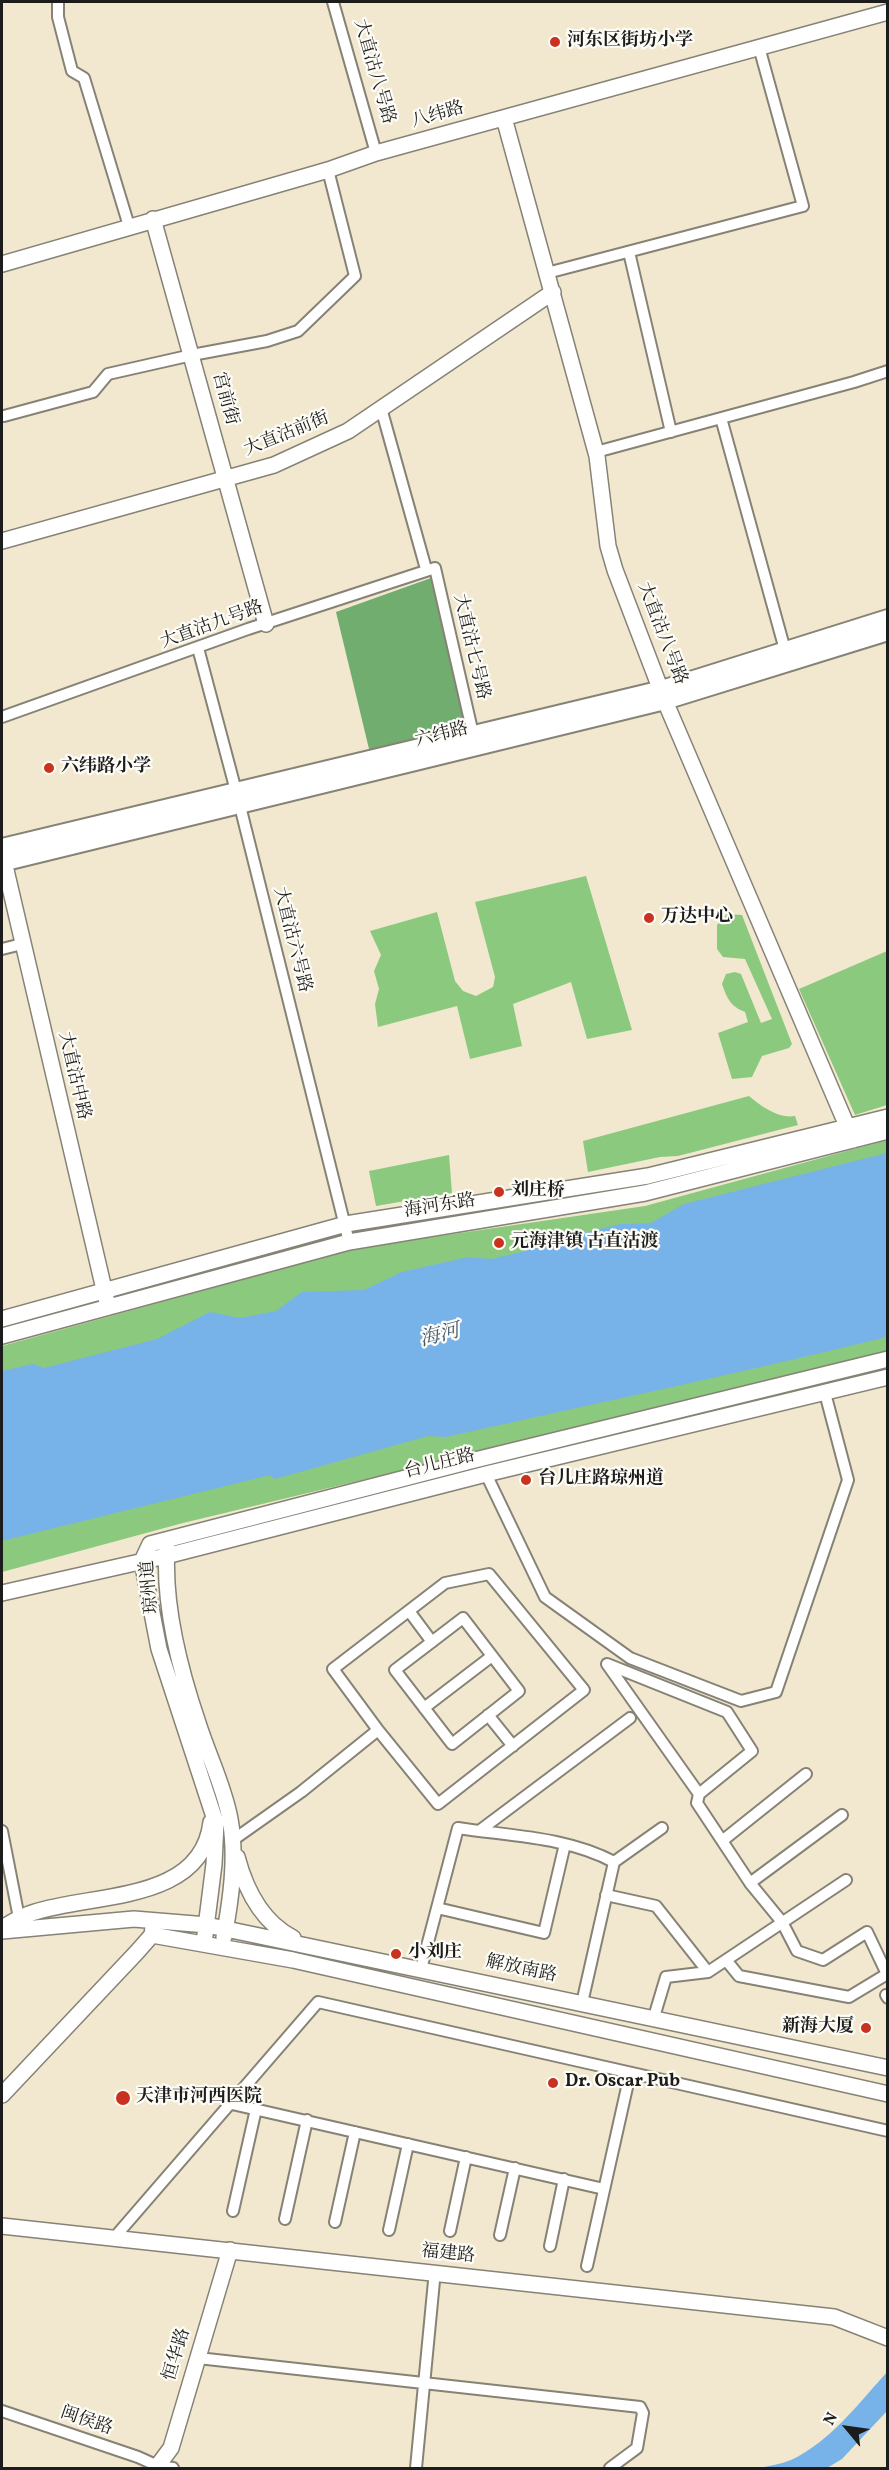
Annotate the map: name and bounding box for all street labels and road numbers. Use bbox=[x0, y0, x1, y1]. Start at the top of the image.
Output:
street label: 大直沽八号路 bbox=[348, 17, 398, 127]
street label: 八纬路 bbox=[409, 98, 467, 134]
street label: 宫前街 bbox=[207, 370, 241, 428]
street label: 大直沽前街 bbox=[241, 408, 333, 462]
street label: 大直沽八号路 bbox=[632, 580, 690, 688]
street label: 大直沽七号路 bbox=[447, 592, 493, 702]
street label: 大直沽九号路 bbox=[158, 597, 266, 655]
street label: 六纬路 bbox=[413, 719, 471, 753]
street label: 大直沽六号路 bbox=[267, 885, 315, 995]
street label: 大直沽中路 bbox=[52, 1030, 94, 1122]
street label: 海河东路 bbox=[403, 1191, 477, 1223]
street label: 台儿庄路 bbox=[402, 1446, 478, 1484]
street label: 琼州道 bbox=[138, 1559, 164, 1615]
street label: 解放南路 bbox=[484, 1952, 558, 1988]
street label: 福建路 bbox=[420, 2241, 476, 2269]
street label: 恒华路 bbox=[160, 2326, 196, 2384]
street label: 闽侯路 bbox=[57, 2403, 115, 2441]

